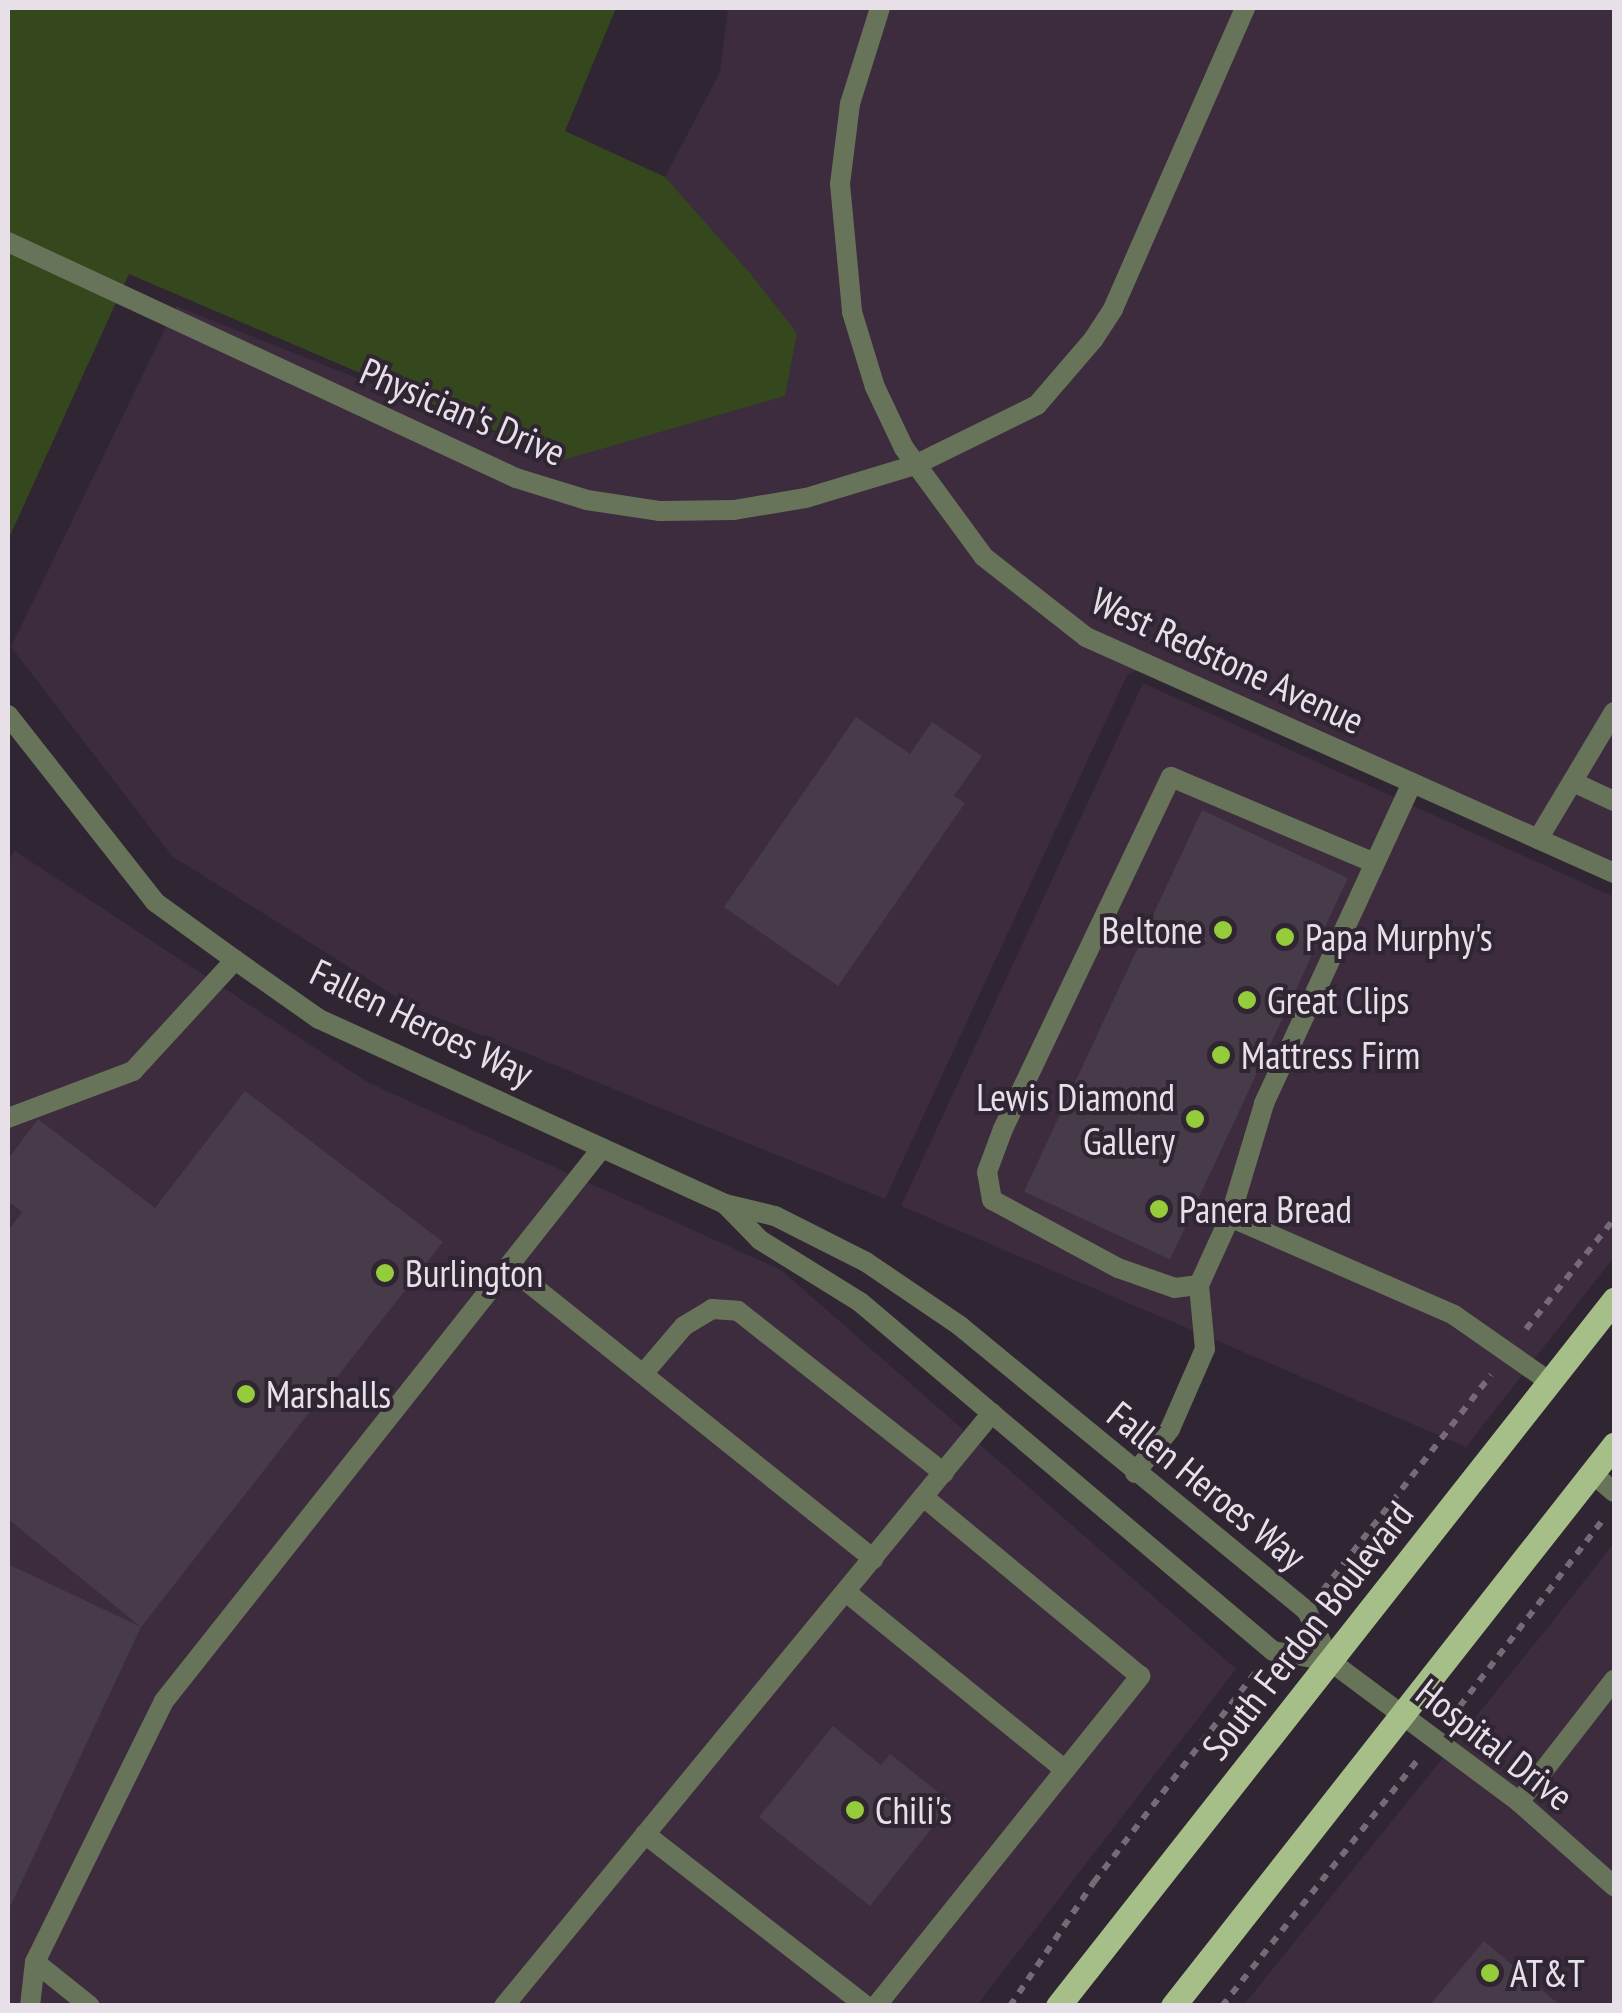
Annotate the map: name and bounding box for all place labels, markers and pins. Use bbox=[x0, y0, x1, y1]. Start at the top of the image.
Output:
place label: Beltone bbox=[1102, 907, 1203, 953]
place label: Papa Murphy's bbox=[1305, 914, 1492, 960]
marker: Beltone bbox=[1212, 919, 1234, 941]
marker: Papa Murphy's bbox=[1274, 926, 1296, 948]
place label: Great Clips bbox=[1267, 977, 1409, 1023]
marker: Great Clips bbox=[1236, 989, 1258, 1011]
place label: Mattress Firm bbox=[1241, 1032, 1420, 1078]
marker: Mattress Firm bbox=[1210, 1044, 1232, 1066]
place label: Lewis Diamond Gallery bbox=[976, 1074, 1175, 1164]
marker: Lewis Diamond Gallery bbox=[1184, 1108, 1206, 1130]
place label: Panera Bread bbox=[1179, 1186, 1352, 1232]
marker: Panera Bread bbox=[1148, 1198, 1170, 1220]
place label: Burlington bbox=[405, 1250, 543, 1296]
marker: Burlington bbox=[374, 1262, 396, 1284]
place label: Marshalls bbox=[266, 1371, 391, 1417]
marker: Marshalls bbox=[235, 1383, 257, 1405]
place label: Chili's bbox=[875, 1787, 952, 1833]
marker: Chili's bbox=[844, 1799, 866, 1821]
place label: AT&T bbox=[1510, 1950, 1585, 1996]
marker: AT&T bbox=[1479, 1962, 1501, 1984]

